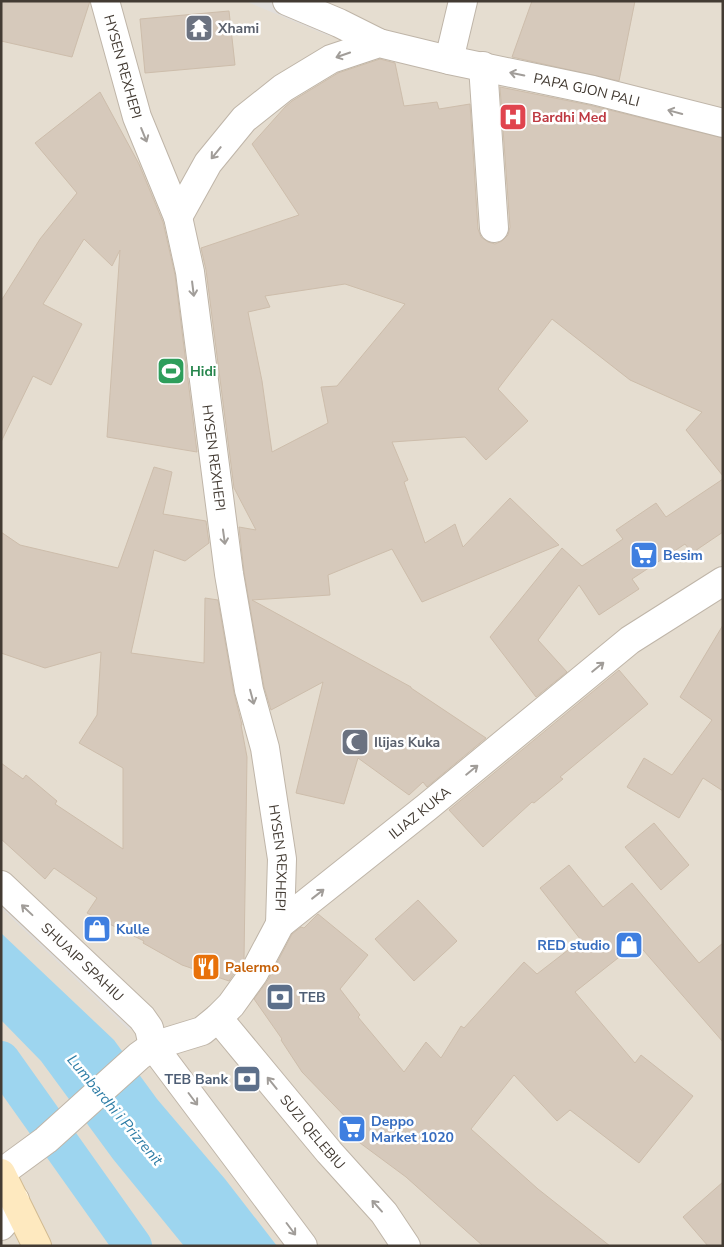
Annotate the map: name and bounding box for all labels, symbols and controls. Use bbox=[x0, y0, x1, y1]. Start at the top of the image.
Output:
street label: HYSEN REXHEPI bbox=[100, 12, 147, 121]
temple icon: Xhami bbox=[184, 13, 214, 43]
place label: Xhami bbox=[217, 19, 259, 38]
one-way arrow bbox=[336, 51, 351, 60]
one-way arrow bbox=[510, 68, 526, 78]
street label: PAPA GJON PALI bbox=[532, 68, 642, 111]
hospital icon: Bardhi Med bbox=[498, 102, 528, 132]
one-way arrow bbox=[668, 107, 684, 116]
place label: Bardhi Med bbox=[532, 108, 607, 127]
one-way arrow bbox=[141, 127, 150, 142]
one-way arrow bbox=[211, 146, 222, 159]
one-way arrow bbox=[188, 281, 198, 297]
sports icon: Hidi bbox=[156, 356, 186, 386]
place label: Hidi bbox=[190, 362, 216, 381]
street label: HYSEN REXHEPI bbox=[198, 403, 230, 512]
one-way arrow bbox=[220, 529, 230, 545]
supermarket icon: Besim bbox=[629, 540, 659, 570]
place label: Besim bbox=[663, 546, 703, 565]
one-way arrow bbox=[591, 661, 604, 673]
one-way arrow bbox=[247, 689, 257, 705]
mosque icon: Ilijas Kuka bbox=[340, 727, 370, 757]
place label: Ilijas Kuka bbox=[374, 733, 440, 752]
one-way arrow bbox=[466, 765, 479, 776]
street label: ILIAZ KUKA bbox=[385, 782, 454, 843]
street label: HYSEN REXHEPI bbox=[264, 803, 292, 912]
one-way arrow bbox=[311, 888, 324, 899]
one-way arrow bbox=[21, 904, 34, 916]
shop icon: Kulle bbox=[82, 914, 112, 944]
street label: SHUAIP SPAHIU bbox=[37, 918, 128, 1005]
place label: Kulle bbox=[116, 920, 150, 939]
shop icon: RED studio bbox=[614, 930, 644, 960]
place label: RED studio bbox=[537, 936, 610, 955]
restaurant icon: Palermo bbox=[191, 952, 221, 982]
place label: Palermo bbox=[225, 958, 279, 977]
bank icon: TEB bbox=[265, 982, 295, 1012]
place label: TEB bbox=[299, 988, 326, 1007]
water label: Lumbardhi i Prizrenit bbox=[63, 1050, 168, 1170]
bank icon: TEB Bank bbox=[232, 1064, 262, 1094]
place label: TEB Bank bbox=[165, 1070, 228, 1089]
one-way arrow bbox=[266, 1076, 278, 1089]
street label: SUZI QELEBIU bbox=[276, 1090, 350, 1173]
one-way arrow bbox=[188, 1092, 199, 1105]
place label: Deppo Market 1020 bbox=[371, 1112, 454, 1147]
supermarket icon: Deppo Market 1020 bbox=[337, 1114, 367, 1144]
one-way arrow bbox=[372, 1200, 383, 1213]
one-way arrow bbox=[286, 1222, 296, 1236]

